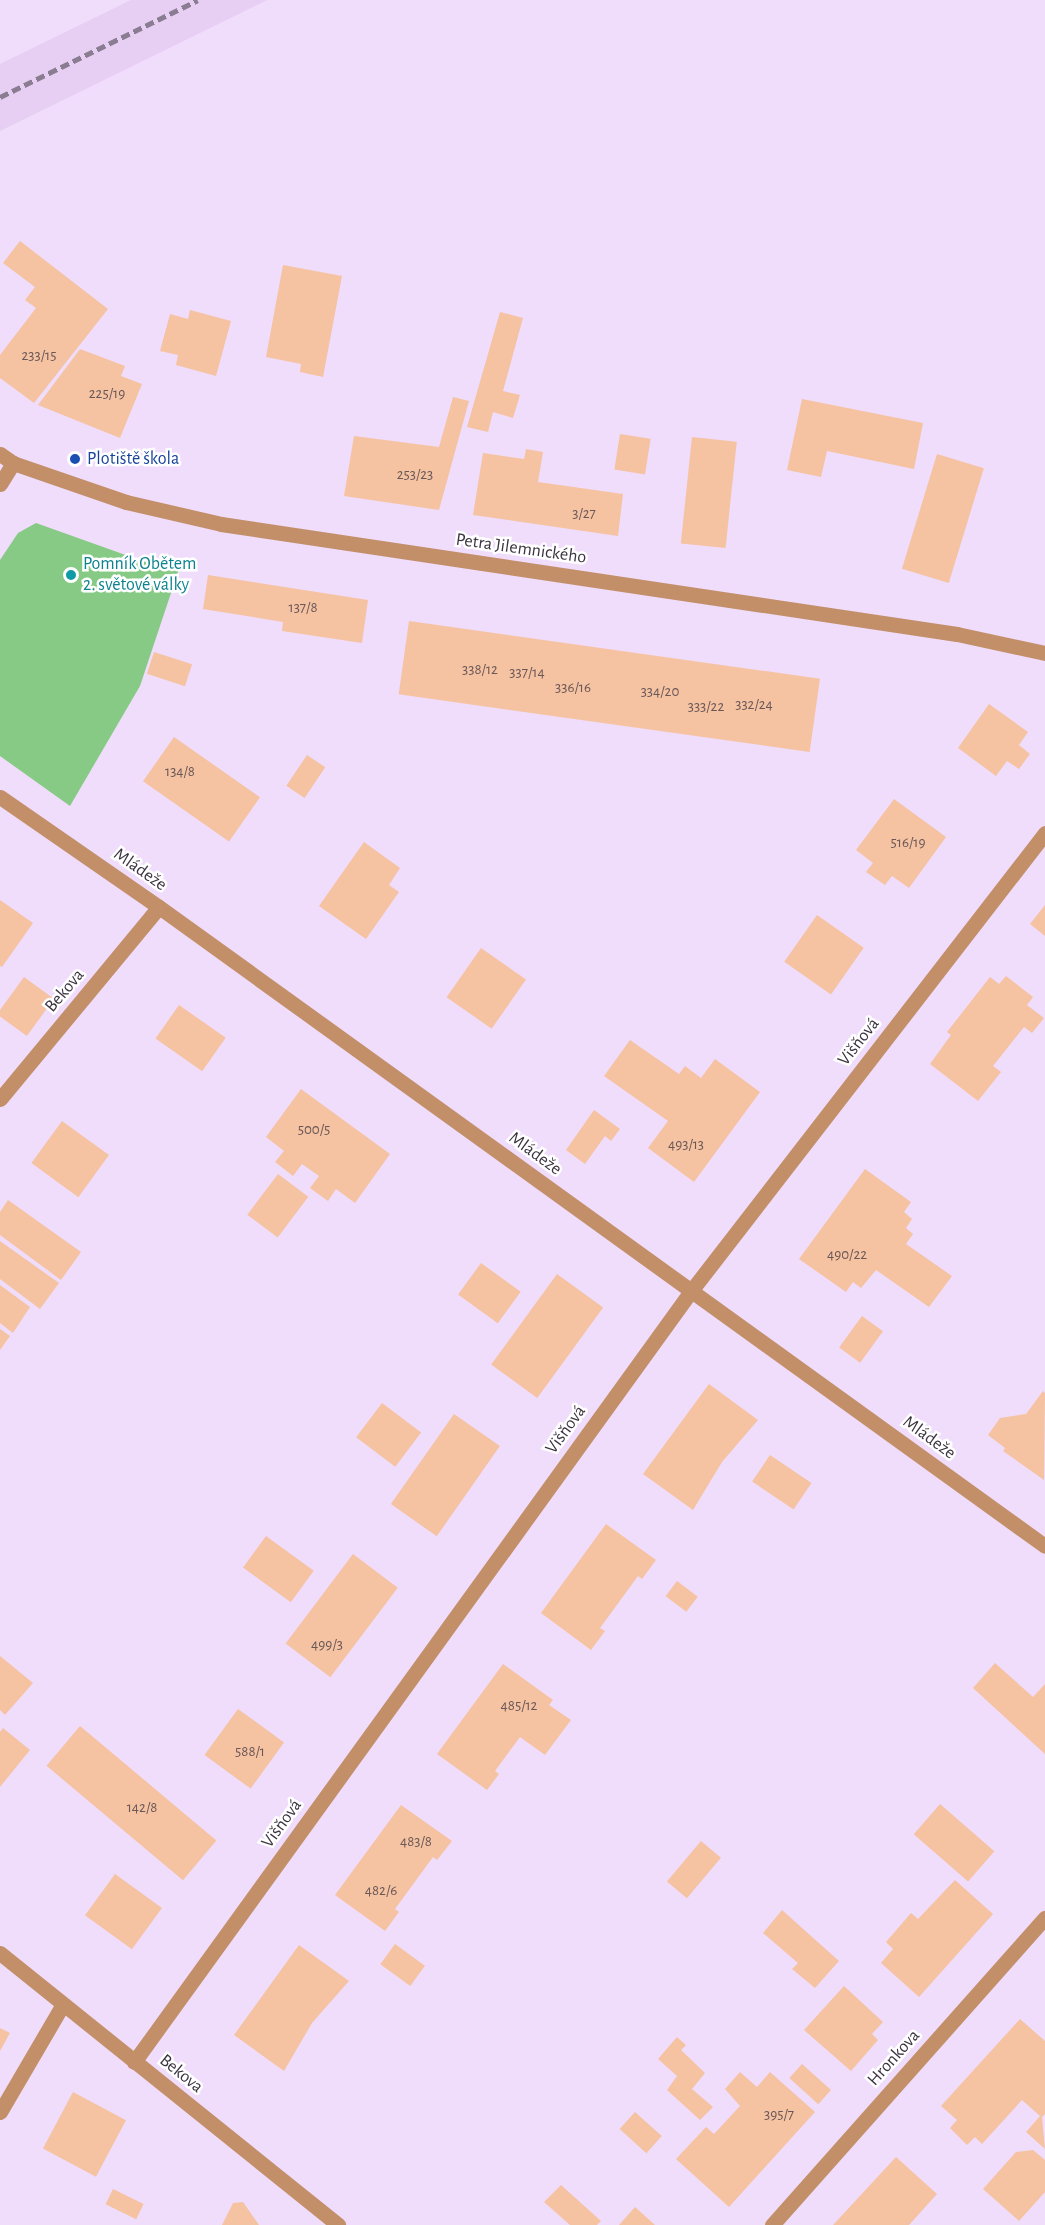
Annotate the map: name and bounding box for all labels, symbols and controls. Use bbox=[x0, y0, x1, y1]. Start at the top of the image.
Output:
house number: 233/15 bbox=[22, 347, 56, 365]
house number: 225/19 bbox=[89, 385, 125, 403]
place label: Plotiště škola bbox=[87, 448, 179, 470]
marker: Plotiště škola bbox=[68, 452, 82, 466]
house number: 253/23 bbox=[397, 466, 433, 484]
house number: 3/27 bbox=[572, 505, 596, 523]
street label: Petra Jilemnického bbox=[454, 529, 588, 569]
place label: Pomník Obětem 2. světové války bbox=[83, 554, 196, 596]
marker: Pomník Obětem 2. světové války bbox=[64, 568, 78, 582]
house number: 137/8 bbox=[288, 599, 318, 617]
house number: 338/12 bbox=[462, 661, 498, 679]
house number: 337/14 bbox=[509, 664, 545, 682]
house number: 336/16 bbox=[555, 679, 591, 697]
house number: 334/20 bbox=[641, 683, 679, 701]
house number: 332/24 bbox=[735, 696, 773, 714]
house number: 333/22 bbox=[688, 698, 724, 716]
house number: 134/8 bbox=[165, 763, 195, 781]
house number: 516/19 bbox=[891, 834, 925, 852]
street label: Mládeže bbox=[109, 844, 171, 896]
street label: Bekova bbox=[41, 965, 89, 1017]
street label: Višňová bbox=[834, 1014, 884, 1070]
house number: 500/5 bbox=[298, 1121, 330, 1139]
street label: Mládeže bbox=[504, 1128, 566, 1180]
house number: 493/13 bbox=[668, 1136, 704, 1154]
house number: 490/22 bbox=[827, 1246, 867, 1264]
street label: Višňová bbox=[541, 1402, 591, 1458]
street label: Mládeže bbox=[898, 1412, 960, 1464]
house number: 499/3 bbox=[311, 1636, 343, 1654]
house number: 485/12 bbox=[501, 1697, 537, 1715]
house number: 588/1 bbox=[235, 1743, 265, 1761]
street label: Višňová bbox=[257, 1796, 307, 1852]
house number: 142/8 bbox=[127, 1799, 157, 1817]
house number: 483/8 bbox=[400, 1833, 432, 1851]
house number: 482/6 bbox=[365, 1882, 397, 1900]
street label: Hronkova bbox=[863, 2025, 925, 2091]
street label: Bekova bbox=[155, 2050, 207, 2098]
house number: 395/7 bbox=[764, 2106, 794, 2124]

